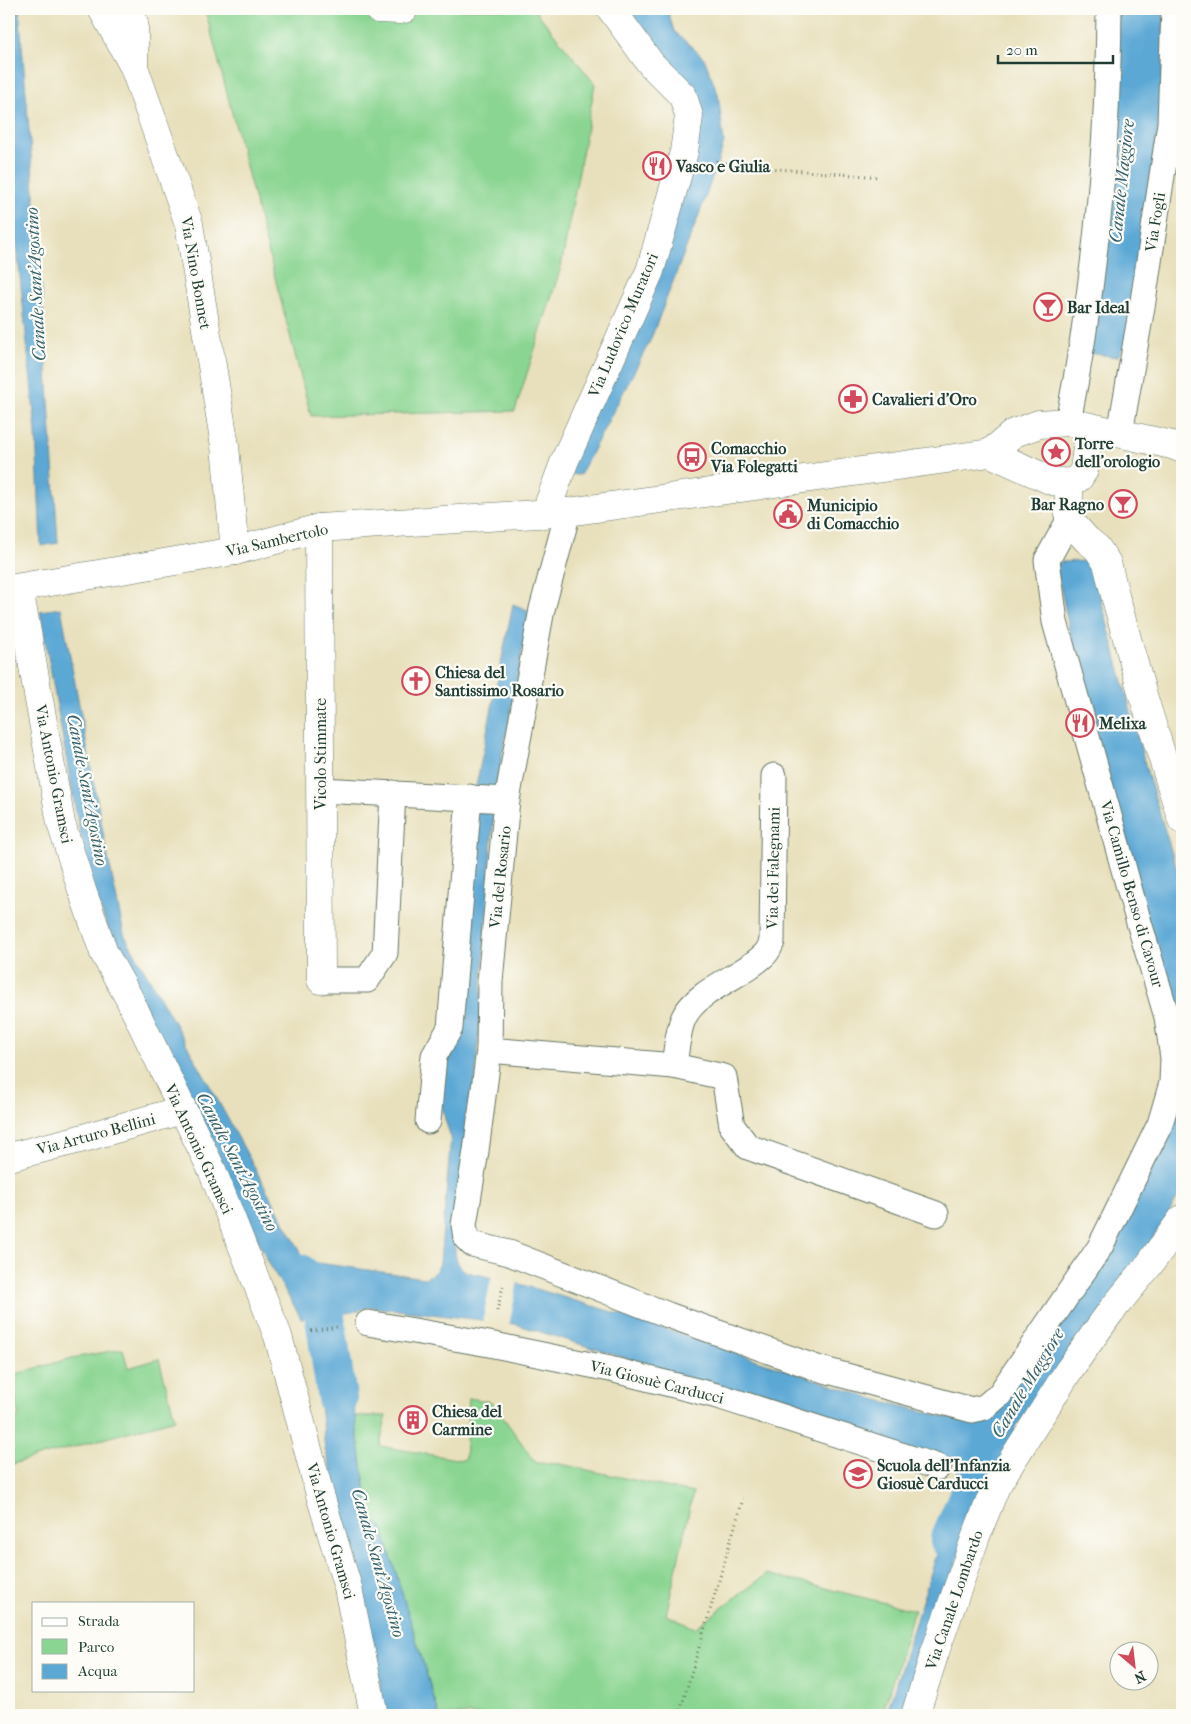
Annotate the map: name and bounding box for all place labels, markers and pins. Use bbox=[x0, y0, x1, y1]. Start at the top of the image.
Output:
restaurant icon: Vasco e Giulia bbox=[642, 151, 672, 181]
place label: Vasco e Giulia bbox=[675, 157, 771, 176]
bar icon: Bar Ideal bbox=[1033, 292, 1063, 322]
place label: Bar Ideal bbox=[1067, 298, 1130, 317]
pharmacy icon: Cavalieri d'Oro bbox=[838, 384, 868, 414]
place label: Cavalieri d'Oro bbox=[872, 390, 977, 409]
place label: Torre dell'orologio bbox=[1074, 434, 1160, 472]
place icon: Torre dell'orologio bbox=[1041, 437, 1071, 467]
place label: Comacchio Via Folegatti bbox=[710, 439, 798, 477]
bus stop icon: Comacchio Via Folegatti bbox=[677, 442, 707, 472]
bar icon: Bar Ragno bbox=[1108, 489, 1138, 519]
place label: Bar Ragno bbox=[1031, 495, 1104, 515]
place label: Municipio di Comacchio bbox=[806, 496, 899, 533]
public building icon: Municipio di Comacchio bbox=[773, 499, 803, 529]
place label: Chiesa del Santissimo Rosario bbox=[435, 663, 564, 700]
church icon: Chiesa del Santissimo Rosario bbox=[401, 666, 431, 696]
restaurant icon: Melixa bbox=[1065, 708, 1095, 738]
place label: Melixa bbox=[1098, 714, 1147, 733]
place label: Chiesa del Carmine bbox=[432, 1402, 503, 1439]
building icon: Chiesa del Carmine bbox=[398, 1405, 428, 1435]
place label: Scuola dell'Infanzia Giosuè Carducci bbox=[877, 1456, 1011, 1493]
school or university icon: Scuola dell'Infanzia Giosuè Carducci bbox=[843, 1459, 873, 1489]

